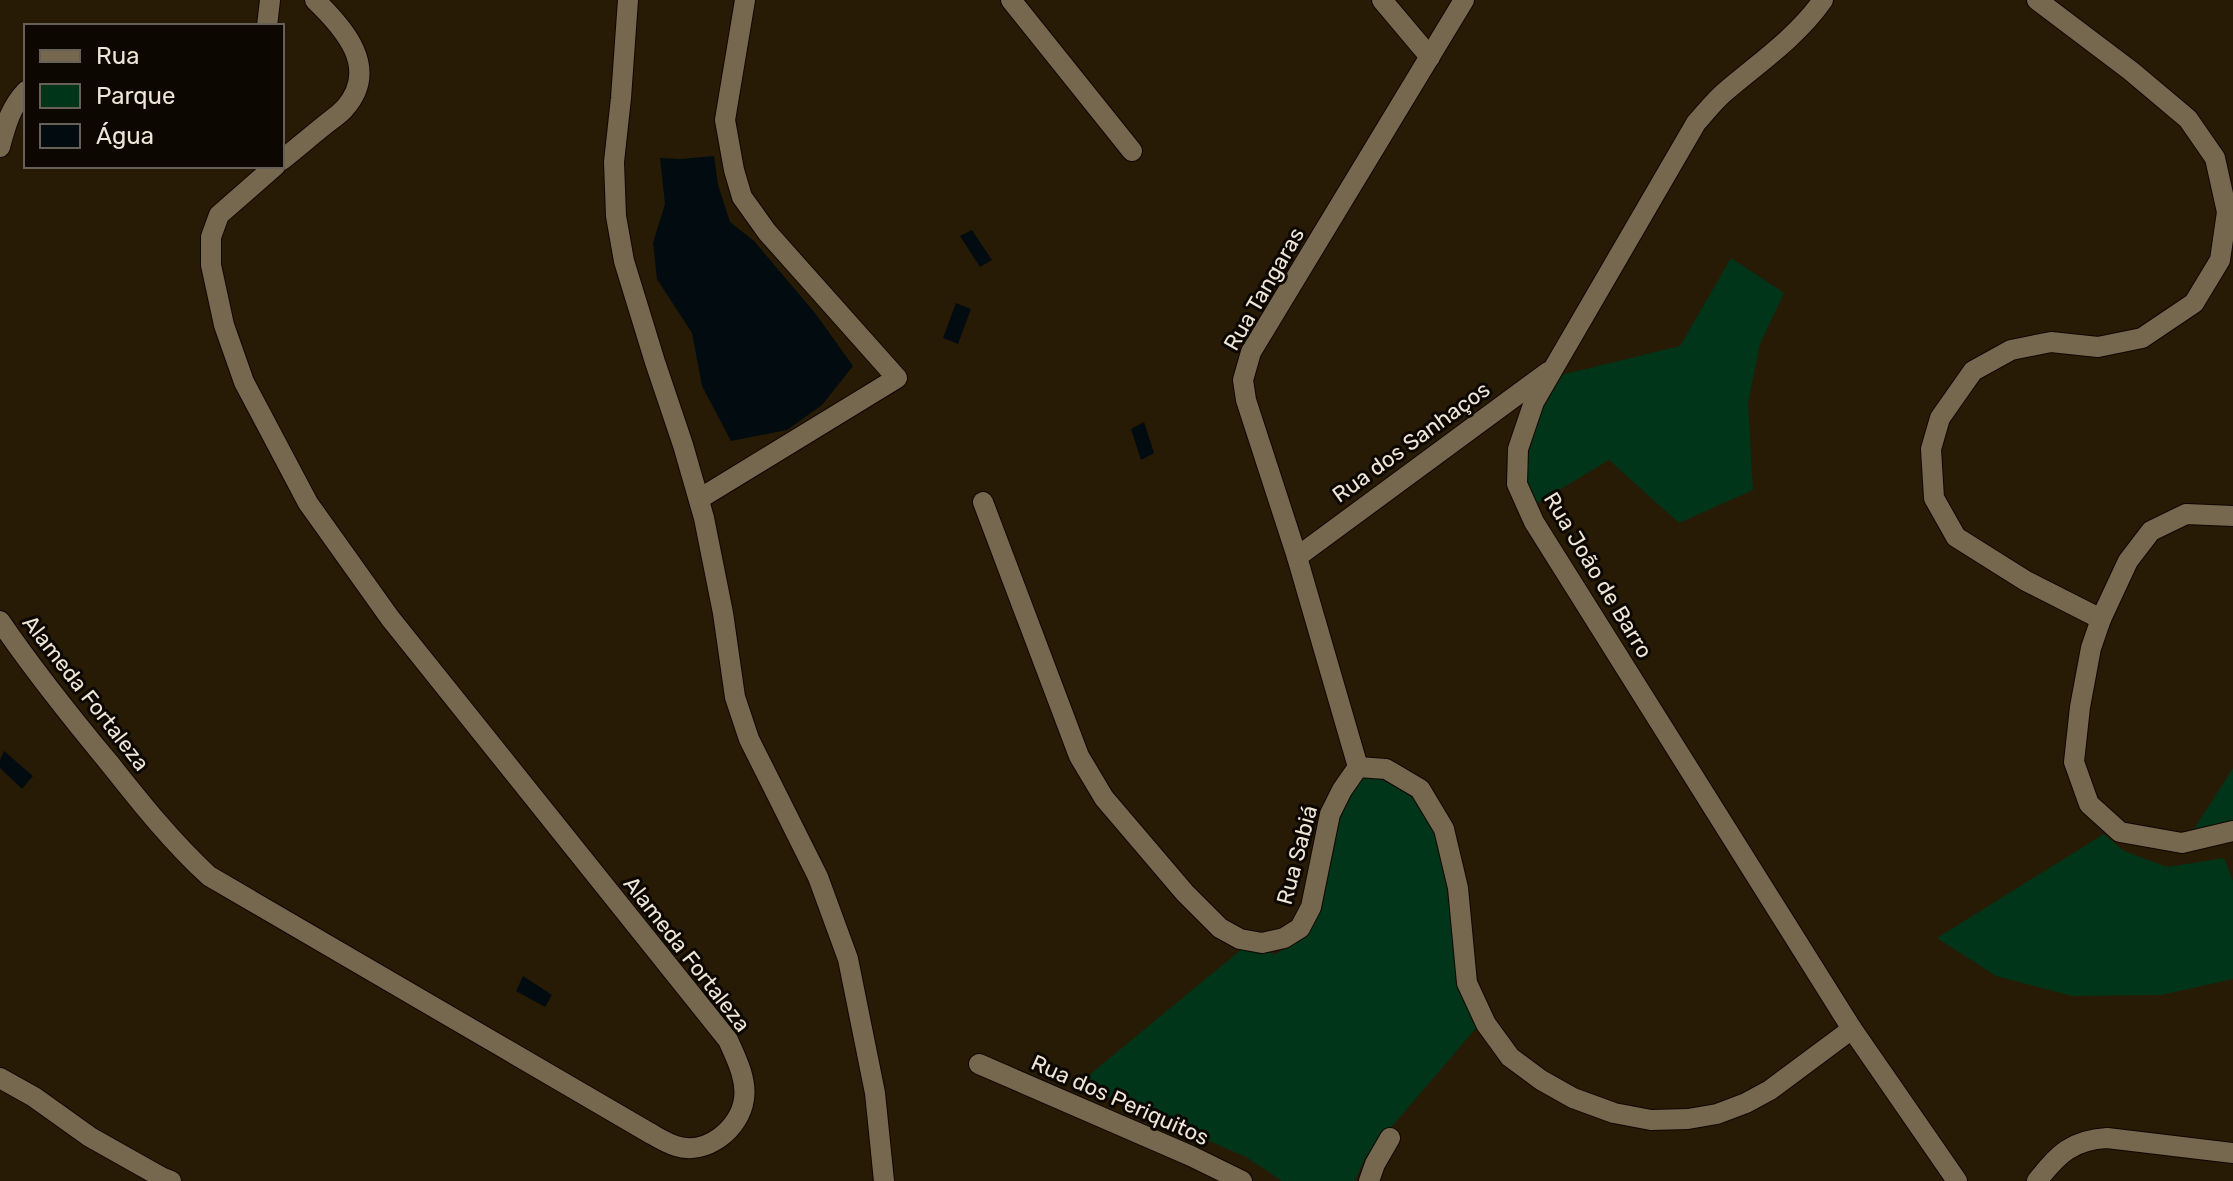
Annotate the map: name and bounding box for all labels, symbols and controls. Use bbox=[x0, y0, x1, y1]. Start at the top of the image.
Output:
legend bbox=[24, 24, 284, 168]
text: Rua bbox=[96, 42, 139, 70]
text: Parque bbox=[96, 82, 175, 110]
text: Água bbox=[96, 122, 154, 150]
street label: Rua Tangaras bbox=[1218, 223, 1310, 355]
street label: Rua dos Sanhaços bbox=[1327, 376, 1495, 508]
street label: Rua João de Barro bbox=[1538, 487, 1658, 663]
street label: Alameda Fortaleza bbox=[17, 610, 155, 776]
street label: Rua Sabiá bbox=[1271, 802, 1323, 908]
street label: Alameda Fortaleza bbox=[618, 871, 756, 1037]
street label: Rua dos Periquitos bbox=[1027, 1049, 1213, 1151]

